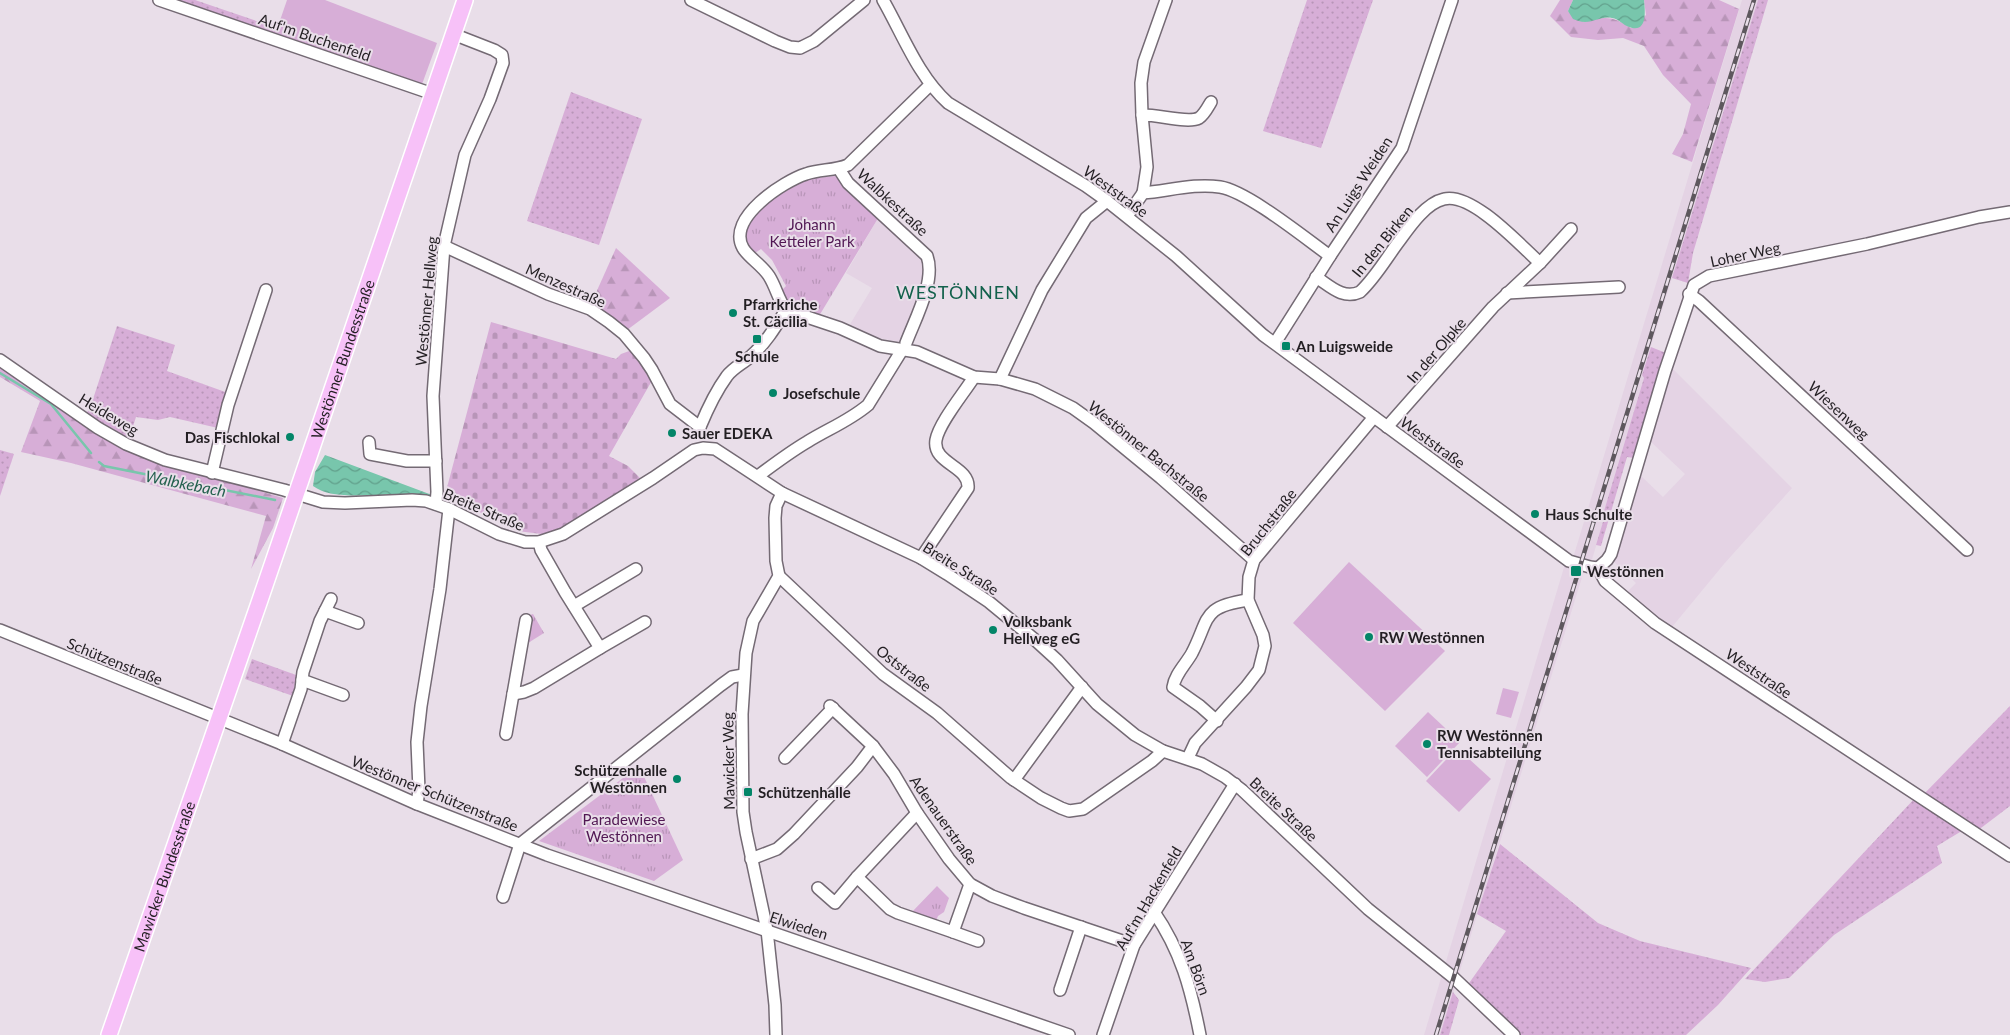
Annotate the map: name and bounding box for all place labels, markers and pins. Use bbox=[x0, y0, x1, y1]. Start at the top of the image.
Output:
place label: Pfarrkriche St. Cäcilia bbox=[743, 295, 818, 330]
marker: Pfarrkriche St. Cäcilia bbox=[727, 307, 739, 319]
marker: Schule bbox=[751, 333, 763, 345]
place label: An Luigsweide bbox=[1295, 337, 1393, 355]
marker: An Luigsweide bbox=[1280, 340, 1292, 352]
place label: Schule bbox=[735, 347, 779, 365]
place label: Josefschule bbox=[783, 384, 860, 402]
marker: Josefschule bbox=[767, 387, 779, 399]
place label: Sauer EDEKA bbox=[682, 424, 773, 442]
marker: Sauer EDEKA bbox=[666, 427, 678, 439]
place label: Das Fischlokal bbox=[185, 428, 280, 446]
marker: Das Fischlokal bbox=[284, 431, 296, 443]
place label: Haus Schulte bbox=[1545, 505, 1632, 523]
marker: Haus Schulte bbox=[1529, 508, 1541, 520]
place label: Westönnen bbox=[1587, 562, 1664, 580]
marker: Westönnen bbox=[1569, 564, 1583, 578]
place label: Volksbank Hellweg eG bbox=[1002, 612, 1080, 647]
marker: Volksbank Hellweg eG bbox=[987, 624, 999, 636]
place label: RW Westönnen bbox=[1379, 628, 1485, 646]
marker: RW Westönnen bbox=[1363, 631, 1375, 643]
place label: RW Westönnen Tennisabteilung bbox=[1437, 726, 1543, 761]
marker: RW Westönnen Tennisabteilung bbox=[1421, 738, 1433, 750]
place label: Schützenhalle Westönnen bbox=[574, 761, 667, 796]
marker: Schützenhalle Westönnen bbox=[671, 773, 683, 785]
place label: Schützenhalle bbox=[758, 783, 851, 801]
marker: Schützenhalle bbox=[742, 786, 754, 798]

